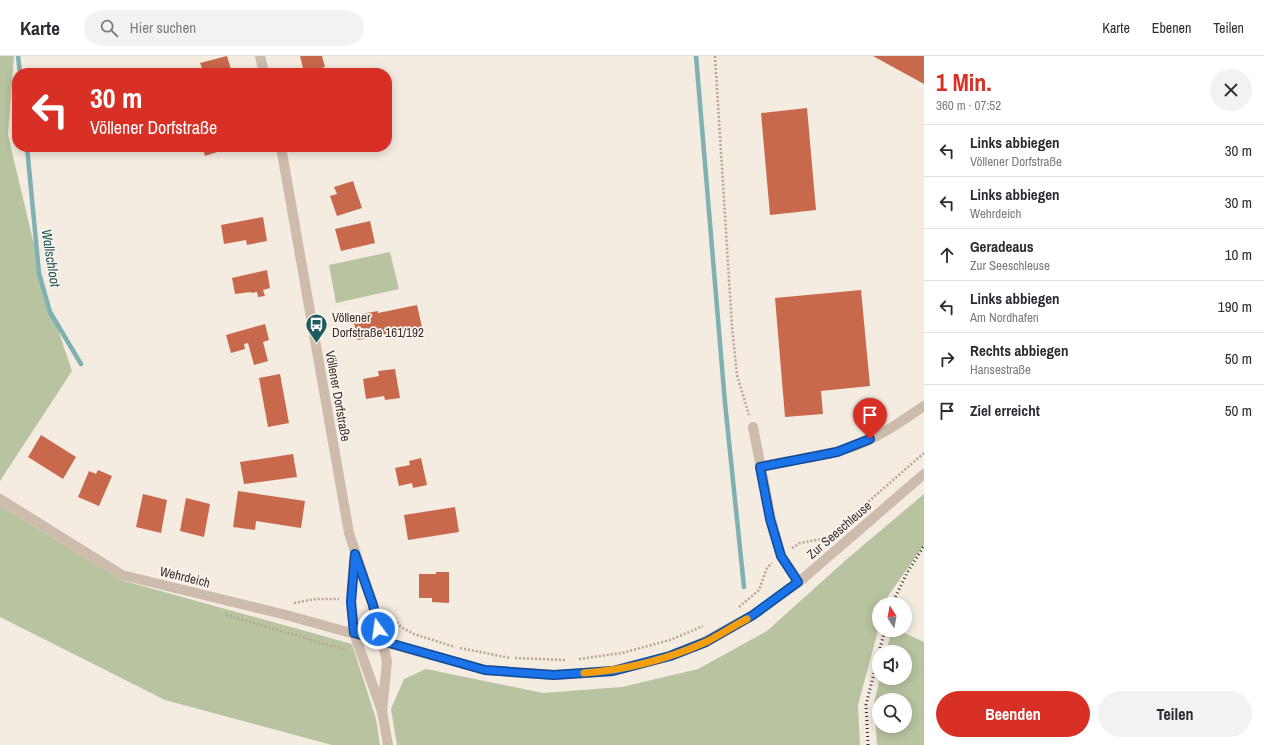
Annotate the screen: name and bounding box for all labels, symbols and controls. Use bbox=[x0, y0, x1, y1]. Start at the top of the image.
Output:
search box bbox=[84, 10, 364, 46]
text: Karte bbox=[20, 15, 60, 41]
icon: search bbox=[98, 17, 120, 39]
text: Hier suchen bbox=[130, 17, 196, 38]
text: Karte bbox=[1102, 19, 1130, 37]
text: Ebenen bbox=[1152, 19, 1191, 37]
text: Teilen bbox=[1213, 19, 1244, 37]
text: 1 Min. bbox=[936, 66, 992, 98]
button: close bbox=[1210, 69, 1252, 111]
text: 30 m bbox=[90, 79, 142, 117]
icon: left bbox=[24, 84, 76, 136]
text: 360 m · 07:52 bbox=[936, 97, 1001, 114]
text: Völlener Dorfstraße bbox=[90, 115, 217, 140]
text: Links abbiegen bbox=[970, 132, 1060, 153]
icon: left bbox=[936, 140, 958, 162]
text: 30 m bbox=[1225, 140, 1252, 161]
text: Völlener Dorfstraße bbox=[970, 153, 1062, 170]
text: Links abbiegen bbox=[970, 184, 1060, 205]
icon: left bbox=[936, 192, 958, 214]
text: 30 m bbox=[1225, 192, 1252, 213]
text: Wehrdeich bbox=[970, 205, 1021, 222]
water label: Wallschloot bbox=[38, 228, 65, 289]
text: Geradeaus bbox=[970, 236, 1034, 257]
icon: ahead bbox=[936, 244, 958, 266]
text: 10 m bbox=[1225, 244, 1252, 265]
text: Zur Seeschleuse bbox=[970, 257, 1050, 274]
text: Links abbiegen bbox=[970, 288, 1060, 309]
icon: left bbox=[936, 296, 958, 318]
text: 190 m bbox=[1218, 296, 1252, 317]
place label: Völlener Dorfstraße 161/192 bbox=[332, 309, 424, 341]
text: Am Nordhafen bbox=[970, 309, 1039, 326]
bus stop icon: Völlener Dorfstraße 161/192 bbox=[303, 311, 329, 344]
text: Rechts abbiegen bbox=[970, 340, 1068, 361]
icon: right bbox=[936, 348, 958, 370]
text: 50 m bbox=[1225, 348, 1252, 369]
street label: Völlener Dorfstraße bbox=[322, 349, 354, 443]
text: Hansestraße bbox=[970, 361, 1031, 378]
pin bbox=[853, 398, 887, 439]
icon: arrive bbox=[936, 400, 958, 422]
text: Ziel erreicht bbox=[970, 400, 1040, 421]
text: 50 m bbox=[1225, 400, 1252, 421]
icon: arrive bbox=[859, 404, 881, 426]
street label: Zur Seeschleuse bbox=[803, 497, 875, 563]
street label: Wehrdeich bbox=[158, 563, 212, 591]
north arrow bbox=[872, 597, 912, 637]
map controls bbox=[872, 597, 912, 733]
position arrow bbox=[357, 608, 399, 650]
button: sound bbox=[872, 645, 912, 685]
button: Beenden bbox=[936, 691, 1090, 737]
button: Teilen bbox=[1098, 691, 1252, 737]
button: search bbox=[872, 693, 912, 733]

